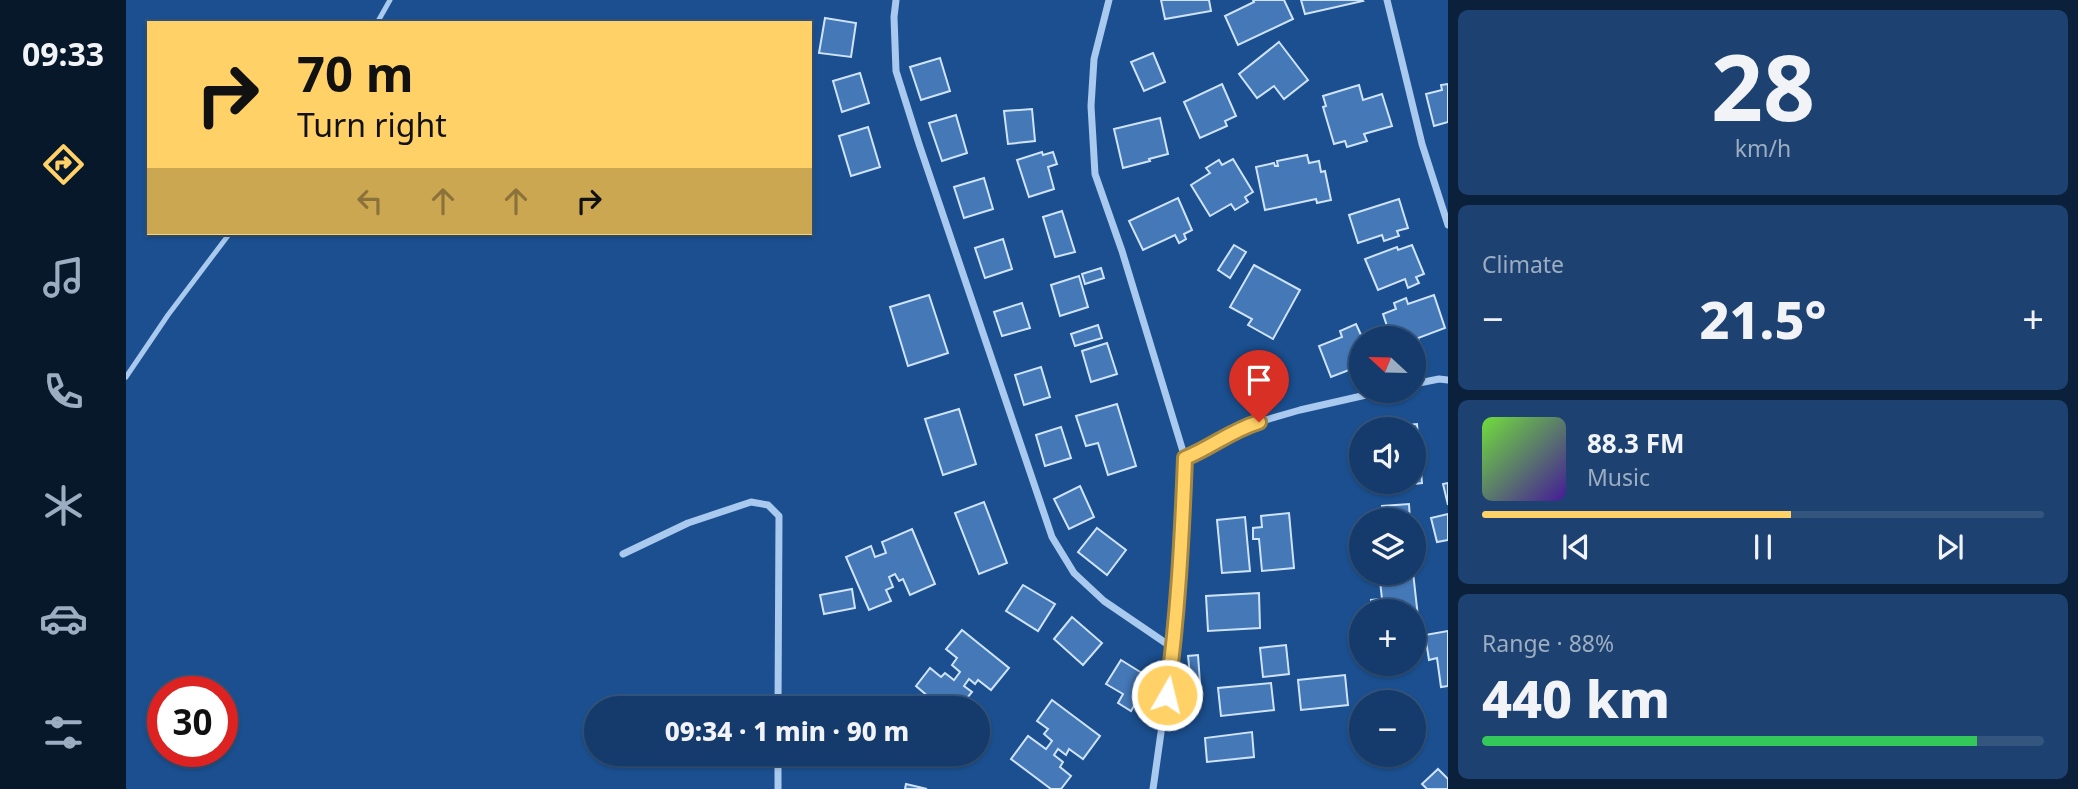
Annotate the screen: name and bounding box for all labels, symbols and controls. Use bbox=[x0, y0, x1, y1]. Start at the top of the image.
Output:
text: 28 bbox=[1711, 24, 1815, 148]
text: 09:33 bbox=[22, 32, 104, 75]
text: 70 m bbox=[297, 40, 414, 106]
icon: right bbox=[182, 49, 273, 140]
text: Turn right bbox=[297, 103, 447, 146]
text: km/h bbox=[1735, 132, 1791, 164]
icon: directions bbox=[39, 140, 88, 189]
icon: left bbox=[351, 182, 389, 220]
icon: ahead bbox=[424, 182, 462, 220]
icon: ahead bbox=[497, 182, 535, 220]
icon: right bbox=[570, 182, 608, 220]
text: Climate bbox=[1482, 248, 1564, 280]
icon: music bbox=[39, 253, 88, 302]
text: 21.5° bbox=[1700, 283, 1826, 354]
text: − bbox=[1482, 292, 1504, 344]
text: + bbox=[2022, 292, 2044, 344]
north arrow bbox=[1349, 326, 1426, 402]
map controls bbox=[1349, 326, 1426, 767]
pin bbox=[1229, 350, 1289, 422]
icon: arrive bbox=[1240, 361, 1278, 399]
icon: phone bbox=[39, 367, 88, 416]
button: sound bbox=[1349, 417, 1426, 494]
text: 88.3 FM bbox=[1587, 425, 1684, 461]
text: Music bbox=[1587, 461, 1650, 493]
icon: climate bbox=[39, 481, 88, 530]
button: layers bbox=[1349, 508, 1426, 585]
icon: previous bbox=[1557, 528, 1595, 566]
icon: pause bbox=[1744, 528, 1782, 566]
icon: next bbox=[1931, 528, 1969, 566]
icon: car bbox=[39, 594, 88, 643]
button: + bbox=[1349, 599, 1426, 676]
text: Range · 88% bbox=[1482, 627, 1614, 659]
position arrow bbox=[1130, 658, 1204, 732]
text: 440 km bbox=[1482, 662, 1670, 733]
speed limit sign: 30 bbox=[147, 676, 238, 767]
button: − bbox=[1349, 690, 1426, 767]
icon: filters bbox=[39, 708, 88, 757]
text: 09:34 · 1 min · 90 m bbox=[665, 713, 909, 749]

